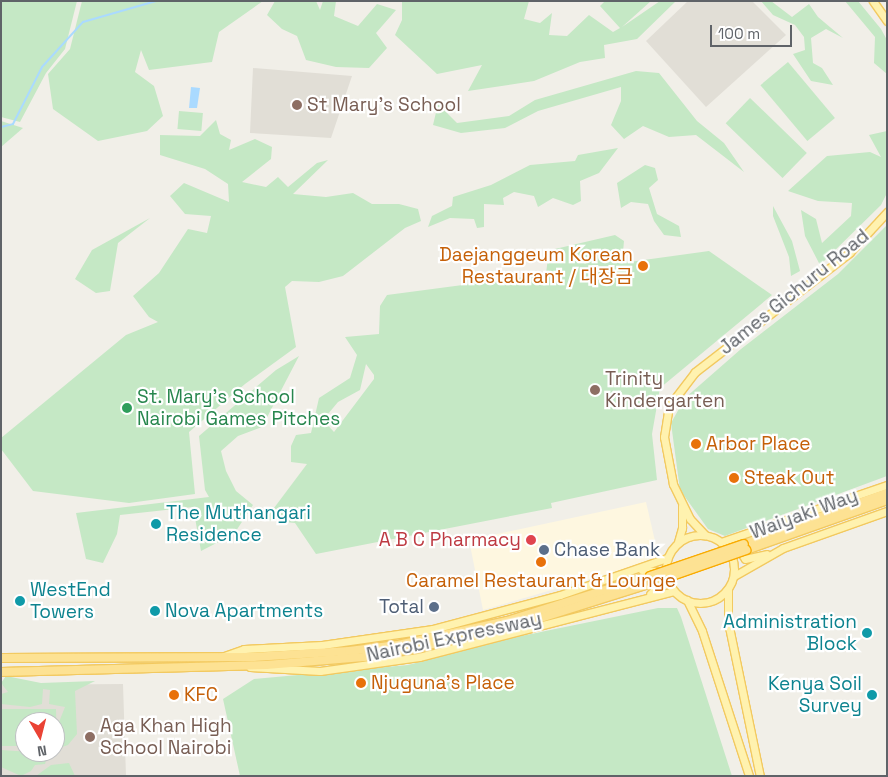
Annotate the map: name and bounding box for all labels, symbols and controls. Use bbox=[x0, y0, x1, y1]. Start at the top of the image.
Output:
scale bar bbox=[713, 15, 796, 47]
text: 100 m bbox=[718, 24, 760, 43]
place label: St Mary's School bbox=[307, 94, 461, 116]
marker: St Mary's School bbox=[291, 99, 303, 111]
street label: James Gichuru Road bbox=[714, 225, 874, 359]
place label: Daejanggeum Korean Restaurant / 대장금 bbox=[439, 244, 633, 288]
marker: Daejanggeum Korean Restaurant / 대장금 bbox=[637, 260, 649, 272]
place label: Trinity Kindergarten bbox=[605, 368, 725, 412]
marker: Trinity Kindergarten bbox=[589, 384, 601, 396]
place label: St. Mary's School Nairobi Games Pitches bbox=[137, 386, 340, 430]
marker: St. Mary's School Nairobi Games Pitches bbox=[121, 402, 133, 414]
place label: Arbor Place bbox=[706, 433, 811, 455]
marker: Arbor Place bbox=[690, 438, 702, 450]
place label: Steak Out bbox=[744, 467, 834, 489]
marker: Steak Out bbox=[728, 472, 740, 484]
street label: Waiyaki Way bbox=[747, 484, 861, 544]
place label: The Muthangari Residence bbox=[166, 502, 311, 546]
marker: The Muthangari Residence bbox=[150, 518, 162, 530]
place label: A B C Pharmacy bbox=[378, 529, 521, 551]
marker: A B C Pharmacy bbox=[525, 534, 537, 546]
place label: Chase Bank bbox=[554, 539, 660, 561]
marker: Chase Bank bbox=[538, 544, 550, 556]
marker: Caramel Restaurant & Lounge bbox=[535, 556, 547, 568]
place label: Caramel Restaurant & Lounge bbox=[406, 570, 676, 592]
place label: WestEnd Towers bbox=[30, 579, 111, 623]
marker: WestEnd Towers bbox=[14, 595, 26, 607]
place label: Total bbox=[379, 596, 424, 618]
place label: Nova Apartments bbox=[165, 600, 323, 622]
marker: Total bbox=[428, 601, 440, 613]
marker: Nova Apartments bbox=[149, 605, 161, 617]
street label: Nairobi Expressway bbox=[365, 607, 543, 667]
place label: Administration Block bbox=[723, 611, 857, 655]
marker: Administration Block bbox=[861, 627, 873, 639]
place label: Njuguna's Place bbox=[371, 672, 515, 694]
place label: Kenya Soil Survey bbox=[768, 673, 862, 717]
marker: Njuguna's Place bbox=[355, 677, 367, 689]
place label: KFC bbox=[184, 684, 218, 706]
marker: KFC bbox=[168, 689, 180, 701]
marker: Kenya Soil Survey bbox=[866, 689, 878, 701]
north arrow bbox=[15, 712, 65, 762]
place label: Aga Khan High School Nairobi bbox=[100, 715, 232, 759]
marker: Aga Khan High School Nairobi bbox=[84, 731, 96, 743]
text: N bbox=[36, 741, 48, 760]

